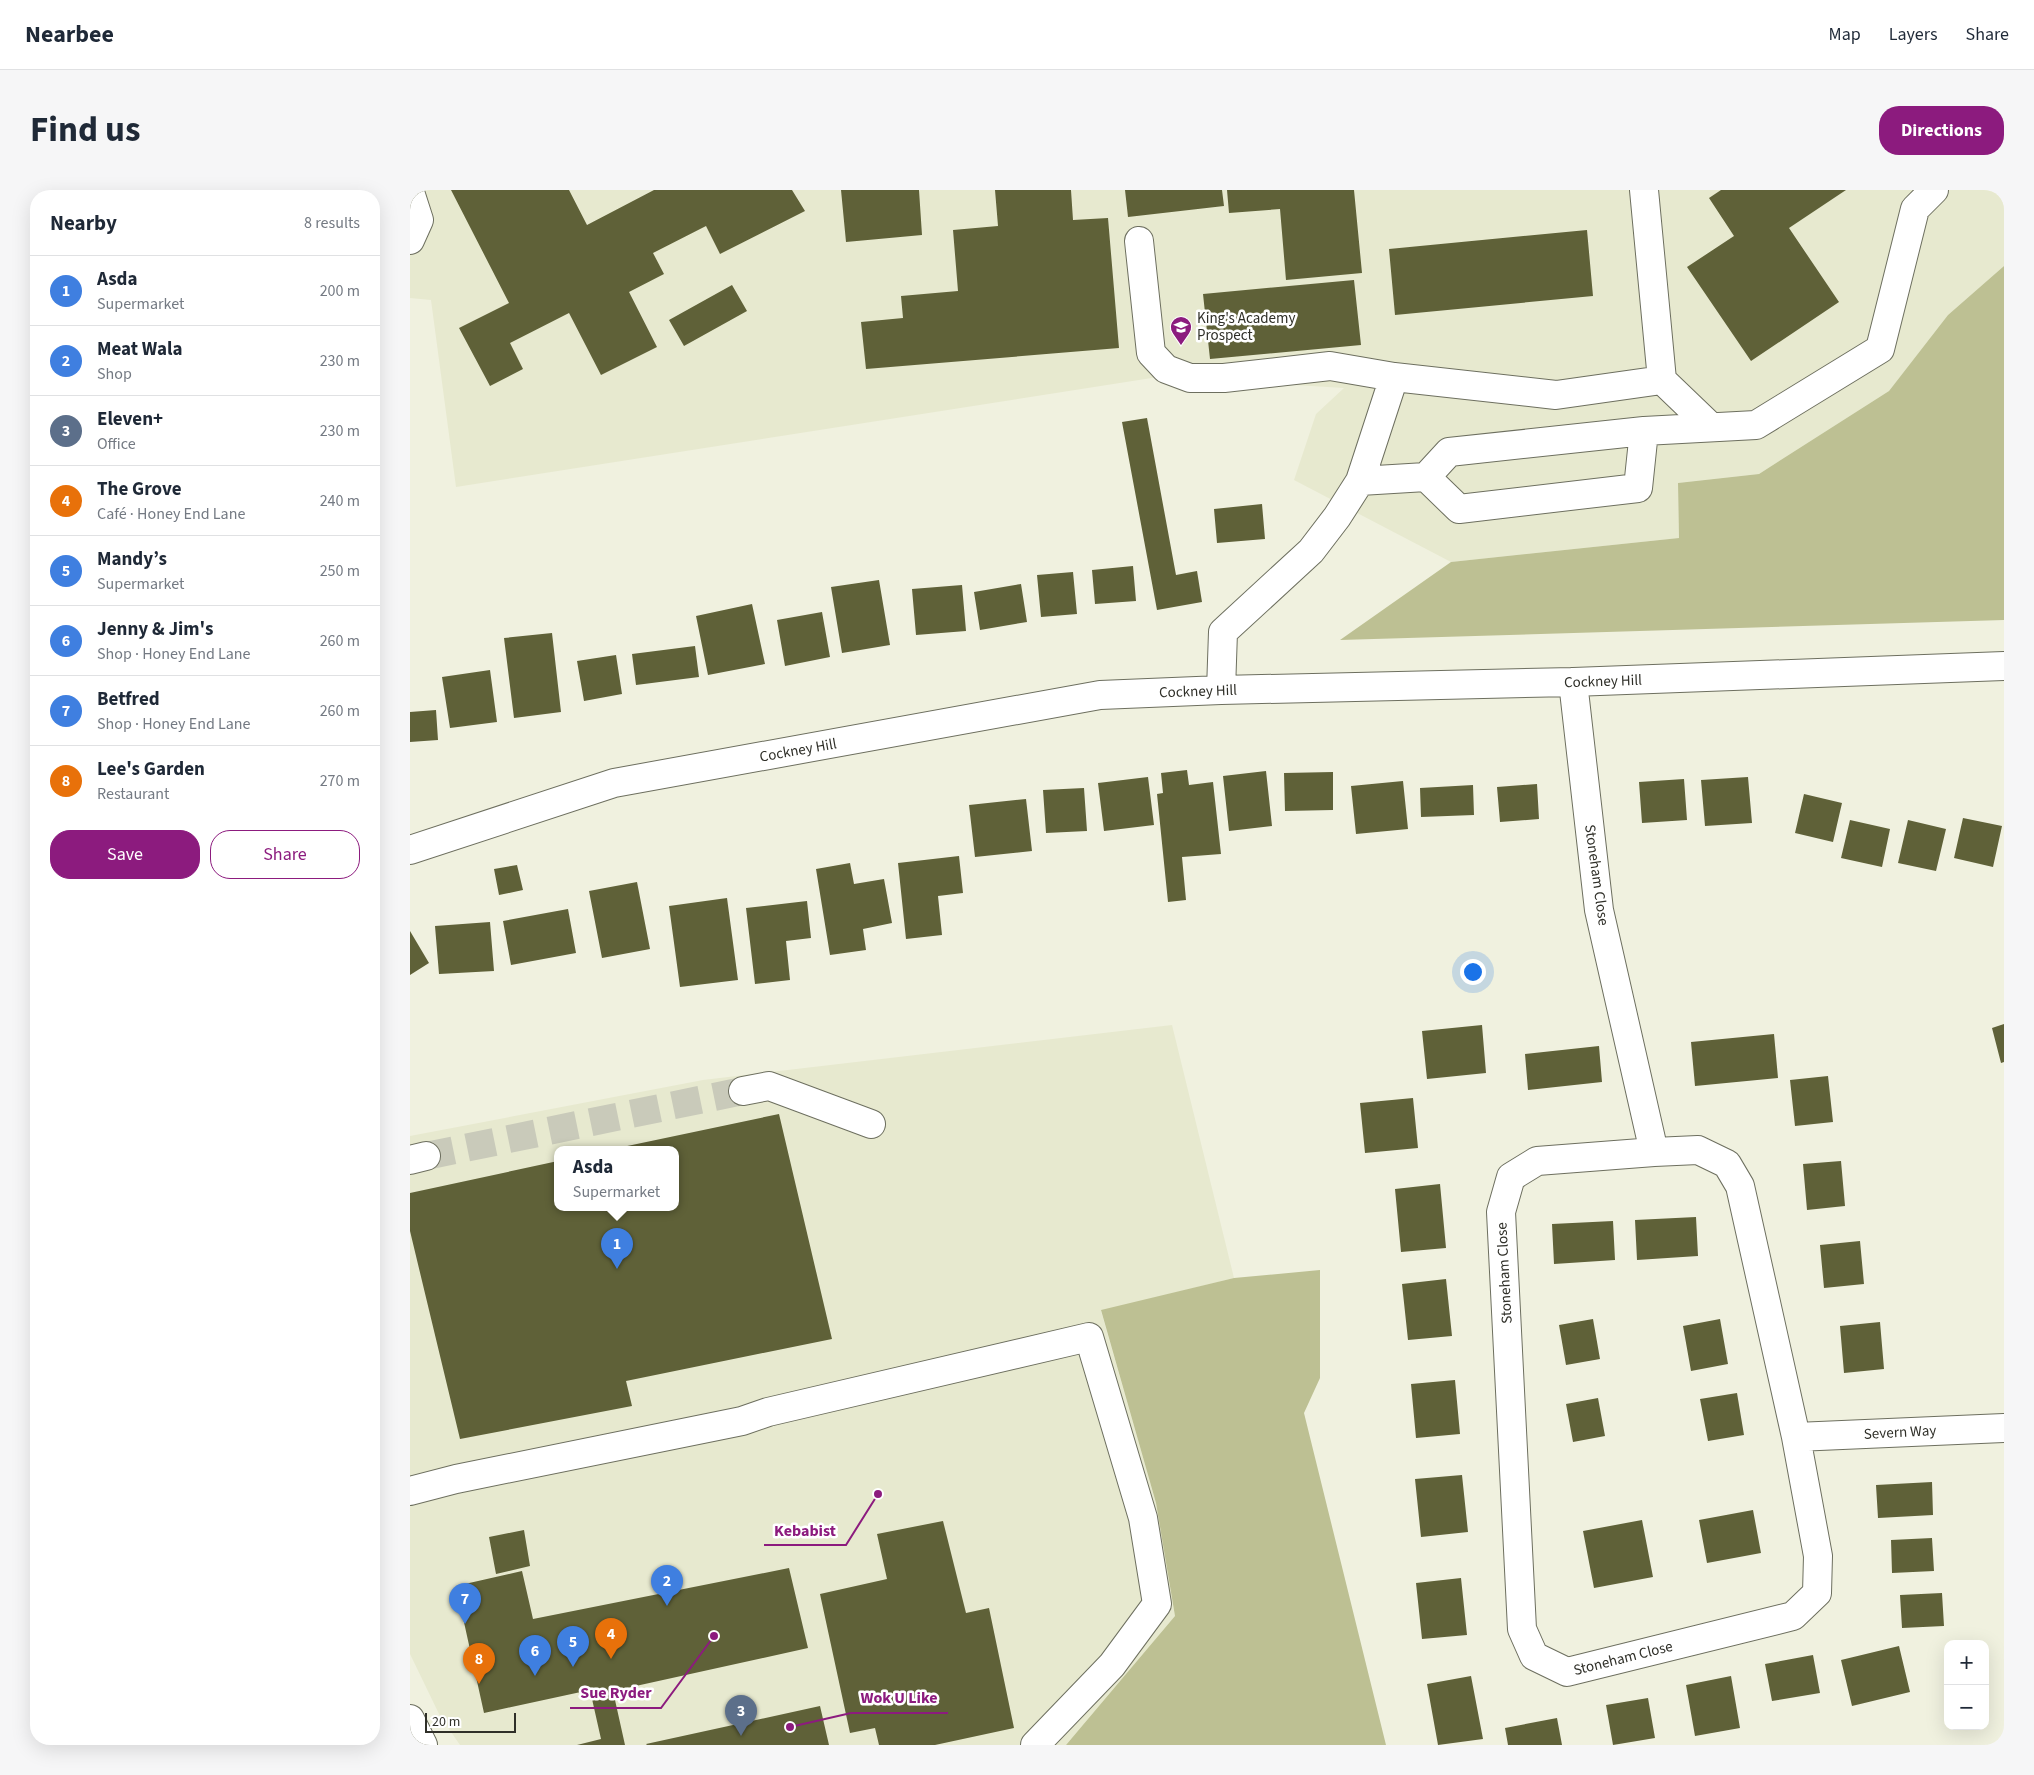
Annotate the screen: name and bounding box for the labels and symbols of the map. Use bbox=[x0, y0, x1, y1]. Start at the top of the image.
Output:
place label: King's Academy Prospect bbox=[1197, 308, 1295, 346]
school or university icon: King's Academy Prospect bbox=[1169, 315, 1193, 346]
street label: Cockney Hill bbox=[1564, 670, 1642, 693]
street label: Cockney Hill bbox=[1159, 680, 1237, 703]
street label: Cockney Hill bbox=[758, 733, 838, 768]
street label: Stoneham Close bbox=[1579, 823, 1614, 927]
your location bbox=[1460, 959, 1486, 985]
street label: Stoneham Close bbox=[1491, 1222, 1518, 1324]
pin: 1 bbox=[601, 1228, 633, 1269]
street label: Severn Way bbox=[1863, 1420, 1937, 1445]
callout: Kebabist bbox=[764, 1514, 846, 1545]
text: Kebabist bbox=[774, 1520, 836, 1542]
pin: 2 bbox=[651, 1565, 683, 1606]
pin: 7 bbox=[449, 1583, 481, 1624]
pin: 4 bbox=[595, 1618, 627, 1659]
pin: 5 bbox=[557, 1626, 589, 1667]
pin: 6 bbox=[519, 1635, 551, 1676]
street label: Stoneham Close bbox=[1571, 1636, 1675, 1681]
pin: 8 bbox=[463, 1643, 495, 1684]
callout: Sue Ryder bbox=[570, 1677, 661, 1708]
text: Sue Ryder bbox=[580, 1682, 652, 1704]
callout: Wok U Like bbox=[851, 1682, 948, 1713]
text: Wok U Like bbox=[860, 1687, 938, 1709]
pin: 3 bbox=[725, 1695, 757, 1736]
scale bar bbox=[425, 1710, 516, 1733]

